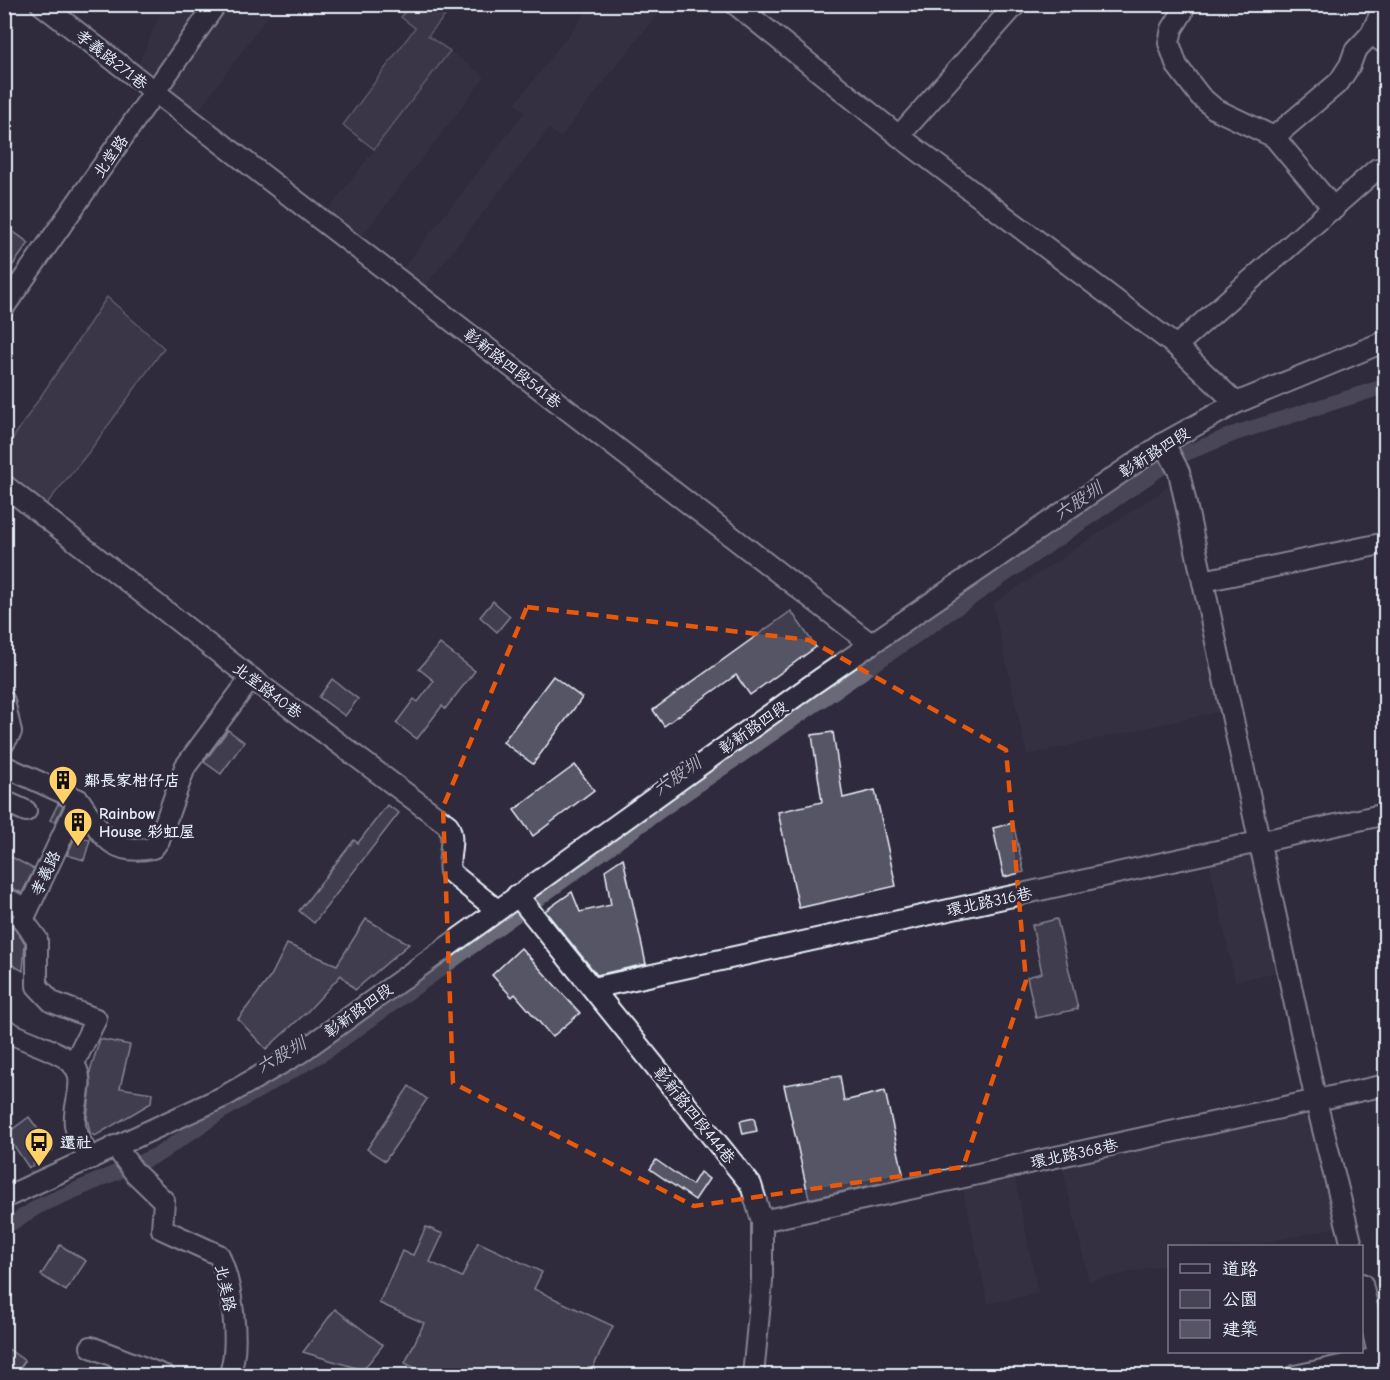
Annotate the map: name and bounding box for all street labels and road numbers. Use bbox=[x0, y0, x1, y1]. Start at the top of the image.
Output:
street label: 孝義路271巷 bbox=[72, 26, 151, 93]
street label: 北堂路 bbox=[90, 132, 132, 181]
street label: 彰新路四段541巷 bbox=[460, 325, 565, 412]
street label: 彰新路四段 bbox=[1116, 424, 1193, 482]
street label: 北堂路40巷 bbox=[229, 659, 305, 723]
street label: 彰新路四段 bbox=[716, 697, 792, 758]
street label: 孝義路 bbox=[28, 848, 64, 899]
street label: 環北路316巷 bbox=[945, 884, 1034, 920]
street label: 彰新路四段 bbox=[321, 980, 396, 1042]
street label: 彰新路四段444巷 bbox=[650, 1064, 739, 1168]
street label: 環北路368巷 bbox=[1029, 1136, 1120, 1172]
street label: 北美路 bbox=[211, 1263, 239, 1314]

